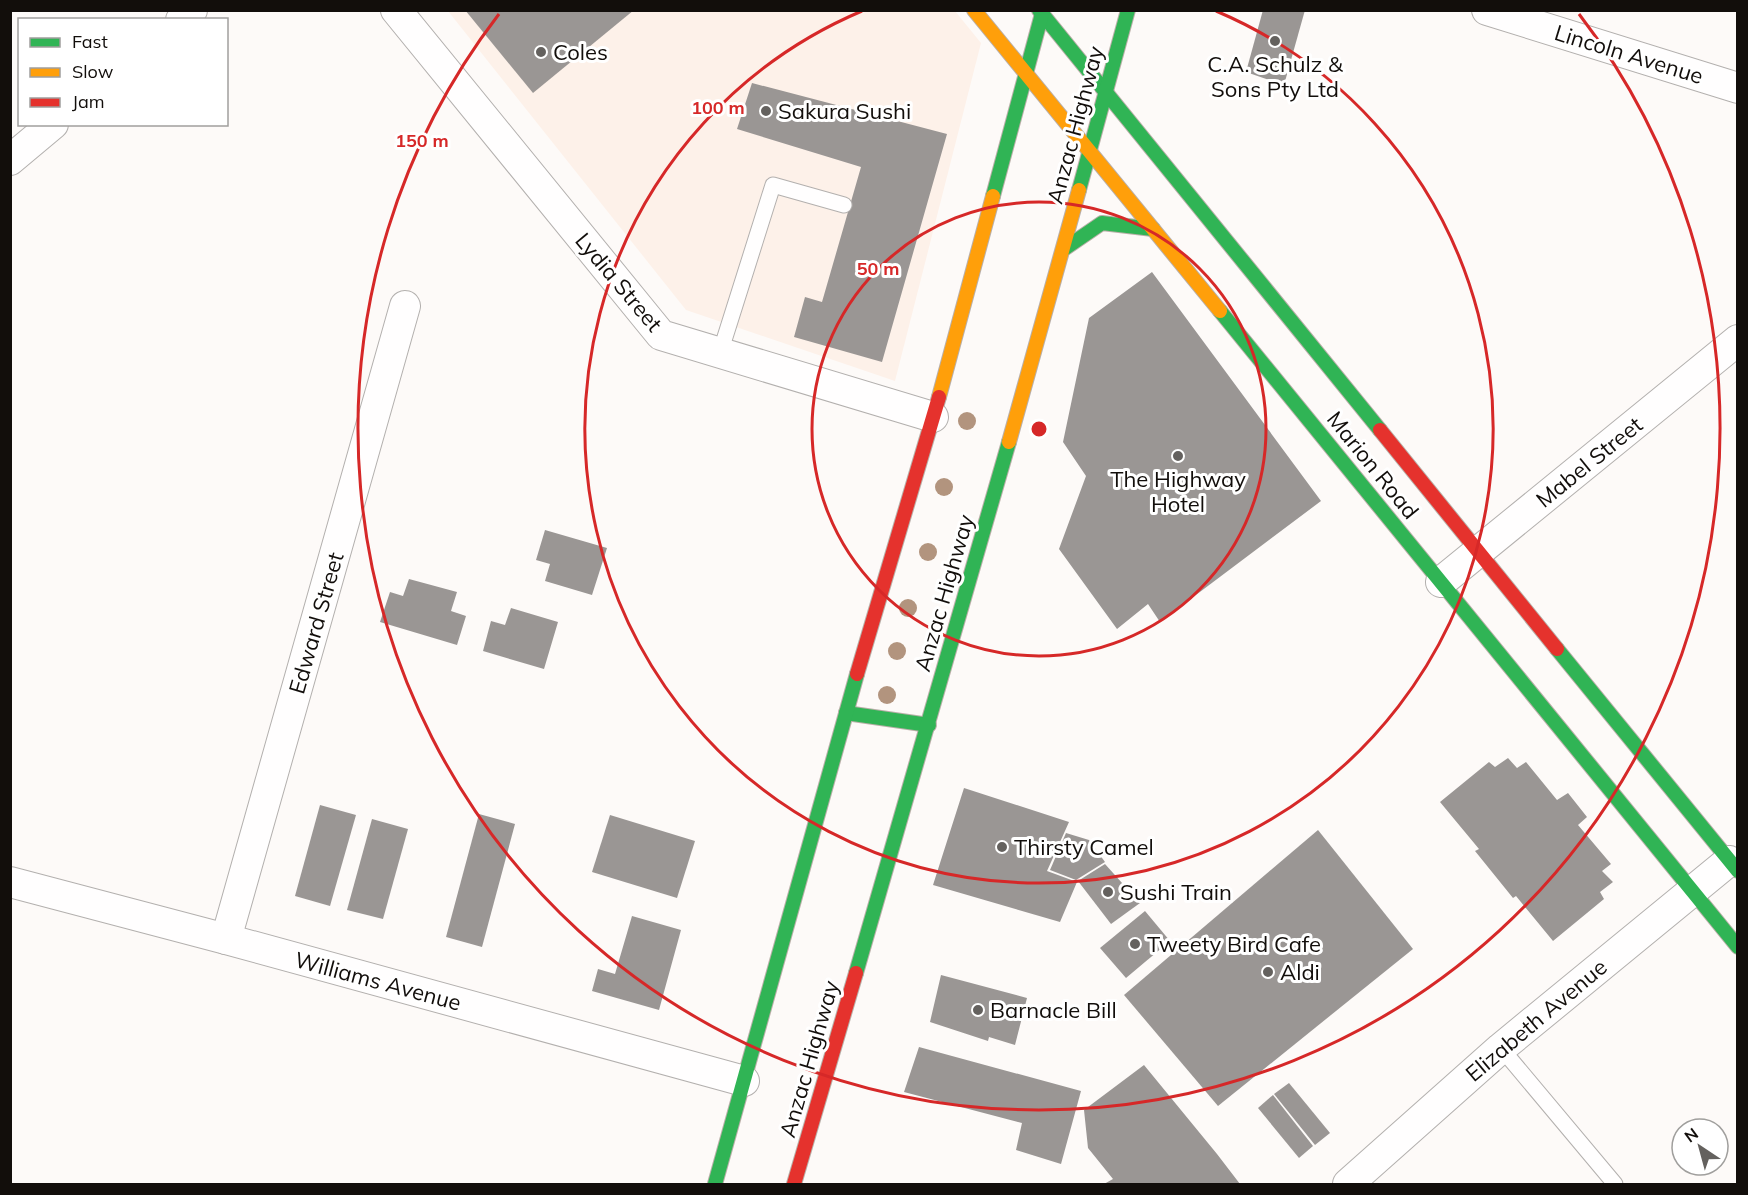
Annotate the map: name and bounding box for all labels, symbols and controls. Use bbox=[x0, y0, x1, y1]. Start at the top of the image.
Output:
legend bbox=[18, 18, 228, 126]
street label: Lincoln Avenue bbox=[1551, 18, 1707, 90]
text: Fast bbox=[72, 30, 108, 53]
marker: C.A. Schulz & Sons Pty Ltd bbox=[1268, 34, 1282, 48]
place label: Coles bbox=[553, 38, 608, 66]
street label: Anzac Highway bbox=[1041, 43, 1110, 207]
marker: Coles bbox=[534, 45, 548, 59]
place label: C.A. Schulz & Sons Pty Ltd bbox=[1207, 50, 1344, 103]
text: Slow bbox=[72, 60, 114, 83]
text: Jam bbox=[72, 90, 105, 113]
text: 100 m bbox=[691, 96, 745, 119]
place label: Sakura Sushi bbox=[778, 97, 911, 125]
marker: Sakura Sushi bbox=[759, 104, 773, 118]
text: 150 m bbox=[395, 129, 449, 152]
street label: Lydia Street bbox=[569, 227, 669, 337]
text: 50 m bbox=[857, 257, 899, 280]
street label: Marion Road bbox=[1321, 406, 1425, 524]
street label: Mabel Street bbox=[1530, 410, 1648, 513]
centre of rings bbox=[1029, 419, 1049, 439]
marker: The Highway Hotel bbox=[1171, 449, 1185, 463]
place label: The Highway Hotel bbox=[1110, 465, 1246, 518]
street label: Anzac Highway bbox=[908, 511, 980, 675]
street label: Edward Street bbox=[282, 549, 350, 697]
place label: Thirsty Camel bbox=[1014, 833, 1154, 861]
marker: Thirsty Camel bbox=[995, 840, 1009, 854]
place label: Sushi Train bbox=[1120, 878, 1232, 906]
marker: Sushi Train bbox=[1101, 885, 1115, 899]
place label: Tweety Bird Cafe bbox=[1147, 930, 1321, 958]
marker: Tweety Bird Cafe bbox=[1128, 937, 1142, 951]
street label: Williams Avenue bbox=[292, 945, 464, 1017]
street label: Elizabeth Avenue bbox=[1460, 953, 1612, 1087]
place label: Aldi bbox=[1280, 958, 1320, 986]
marker: Aldi bbox=[1261, 965, 1275, 979]
street label: Anzac Highway bbox=[773, 977, 845, 1141]
place label: Barnacle Bill bbox=[990, 996, 1117, 1024]
marker: Barnacle Bill bbox=[971, 1003, 985, 1017]
north arrow bbox=[1670, 1117, 1730, 1177]
text: N bbox=[1680, 1123, 1702, 1147]

